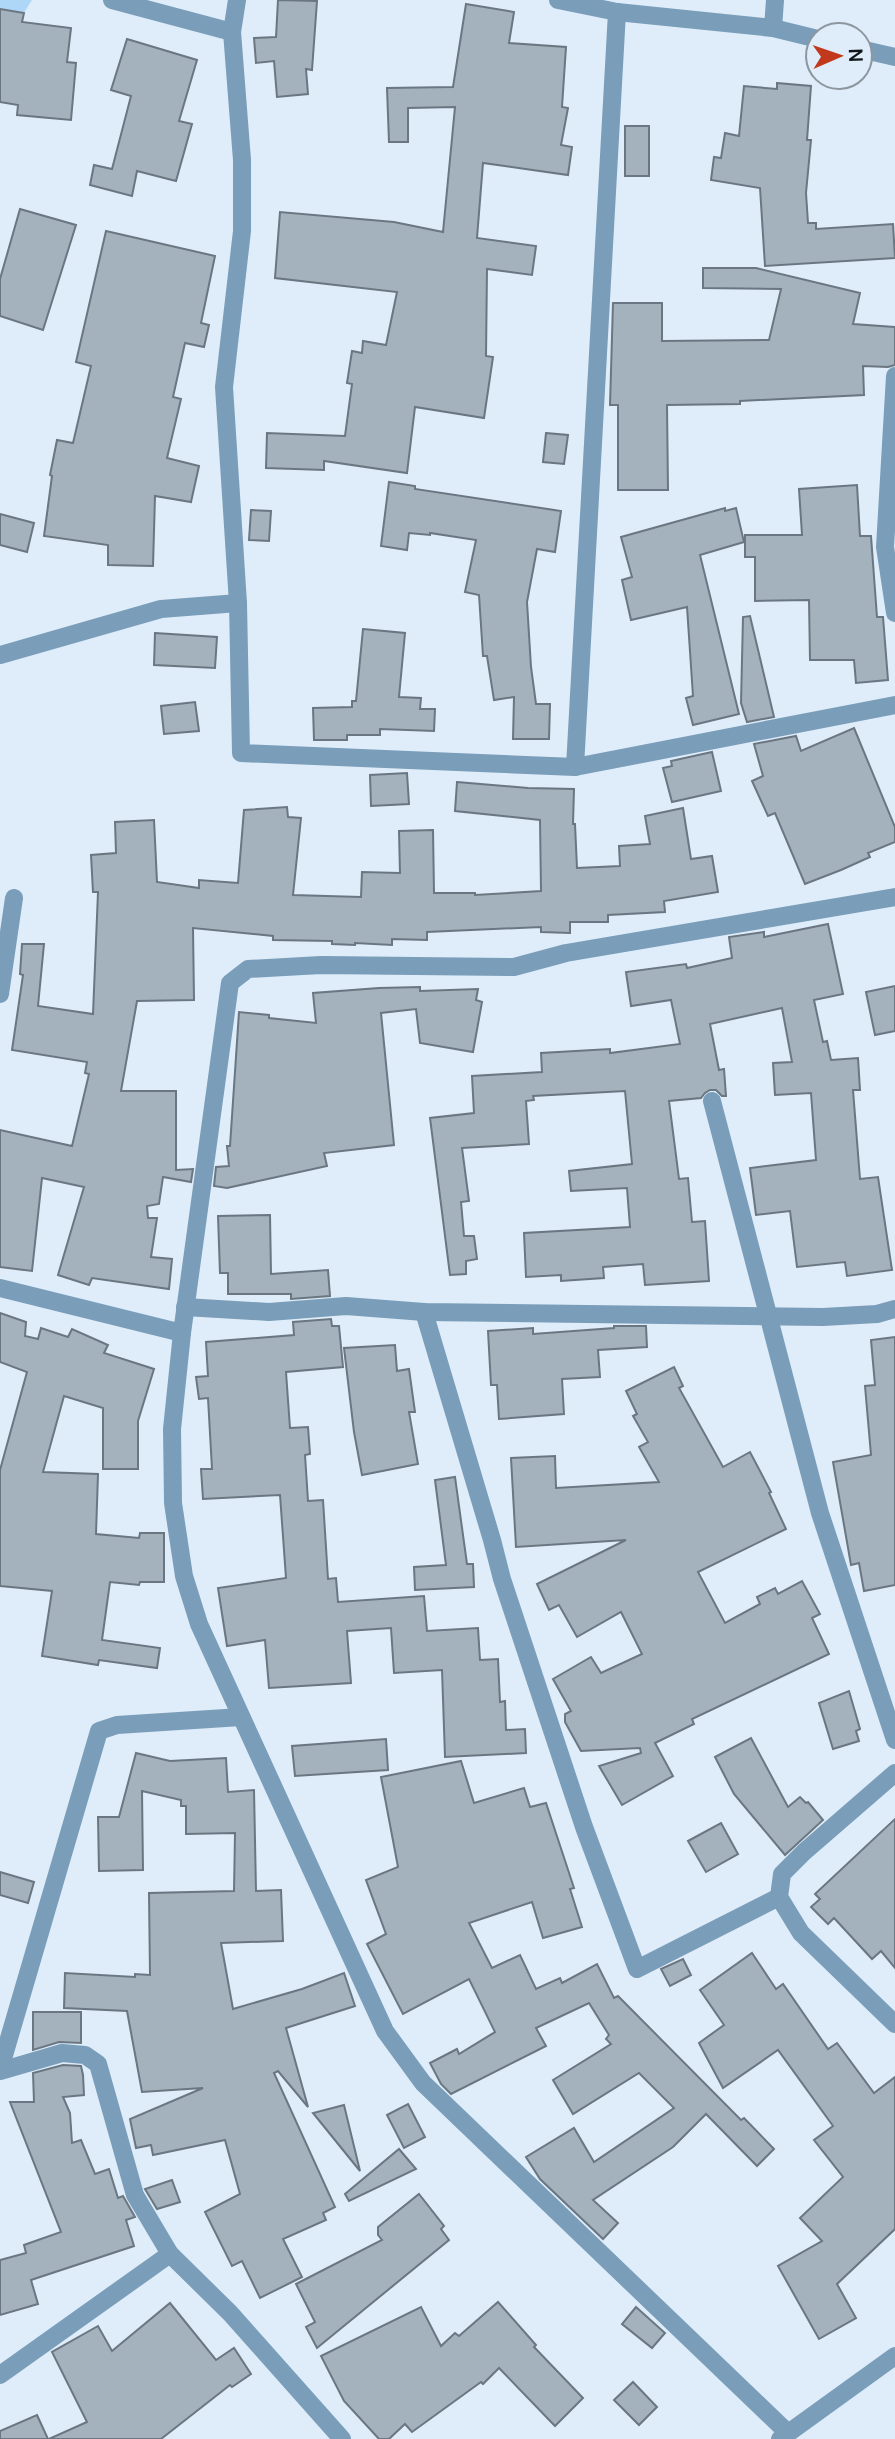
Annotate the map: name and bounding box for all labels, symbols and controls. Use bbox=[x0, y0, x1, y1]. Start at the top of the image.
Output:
north arrow bbox=[804, 21, 874, 91]
text: N bbox=[843, 48, 869, 63]

